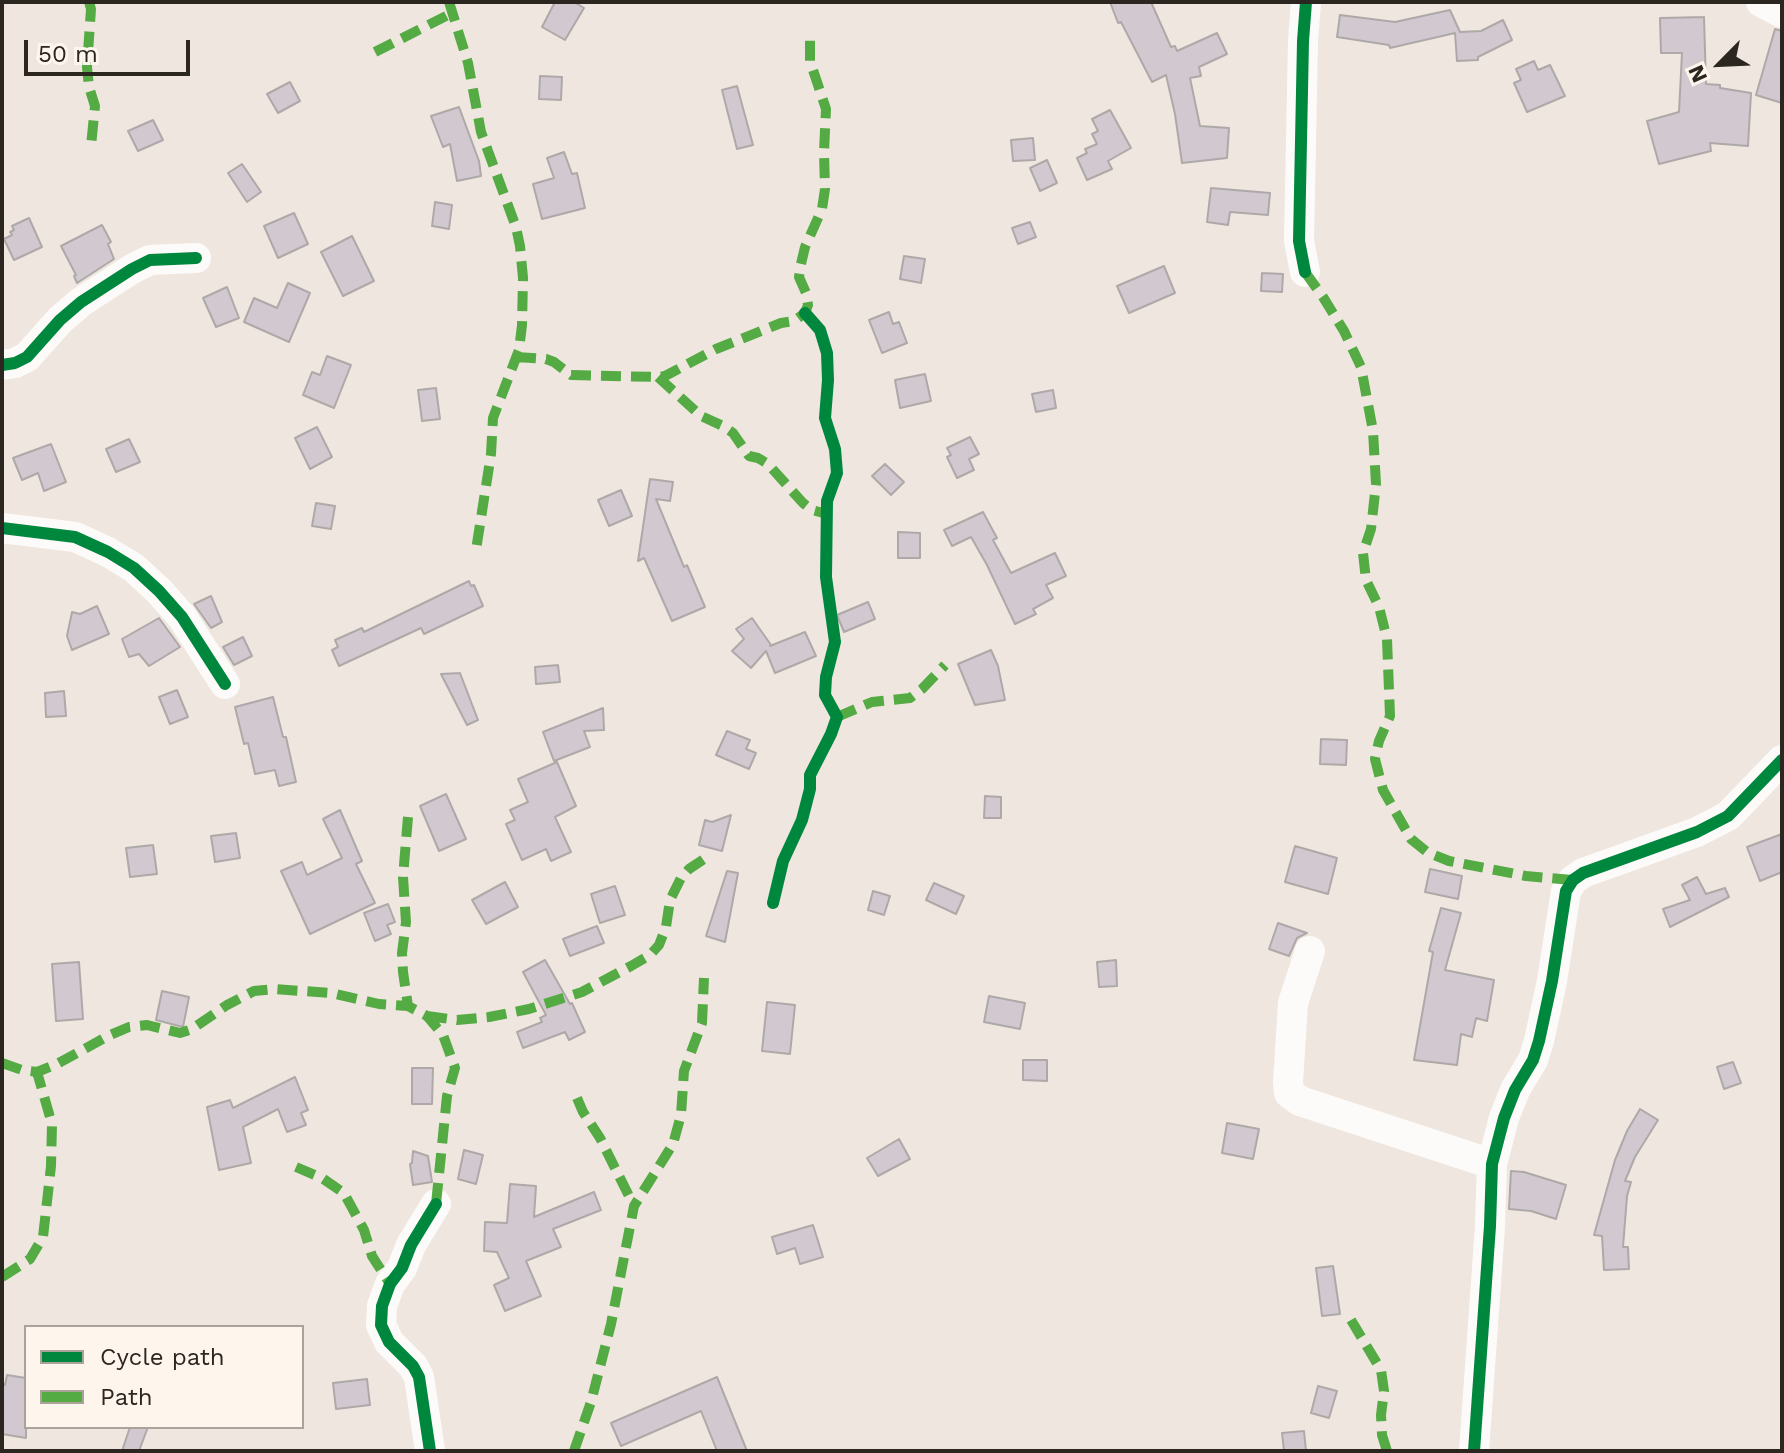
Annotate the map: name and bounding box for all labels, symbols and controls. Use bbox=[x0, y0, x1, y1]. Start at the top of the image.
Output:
scale bar bbox=[28, 24, 194, 74]
north arrow bbox=[1680, 24, 1760, 104]
text: 50 m bbox=[38, 40, 98, 68]
text: N bbox=[1683, 61, 1712, 87]
legend bbox=[24, 1325, 304, 1429]
text: Cycle path bbox=[100, 1343, 225, 1371]
text: Path bbox=[100, 1383, 153, 1411]

